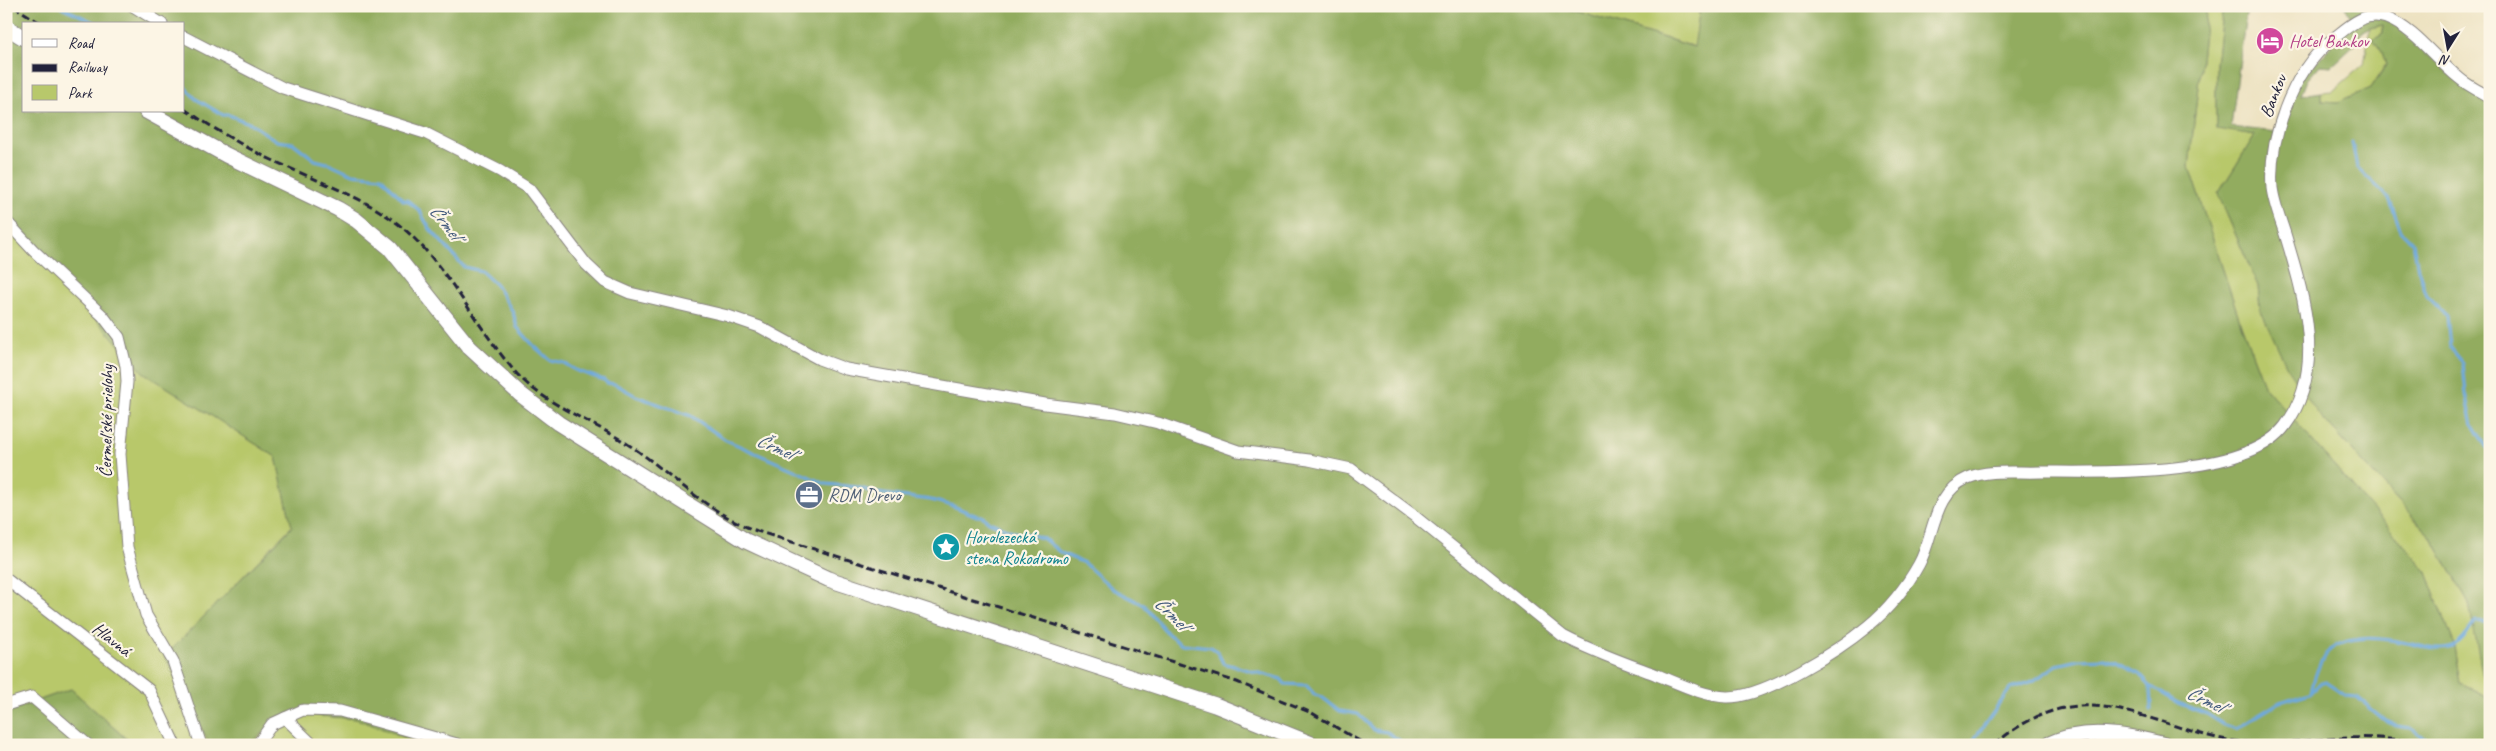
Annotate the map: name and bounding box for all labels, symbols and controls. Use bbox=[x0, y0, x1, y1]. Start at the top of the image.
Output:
legend bbox=[22, 22, 185, 112]
north arrow bbox=[2424, 22, 2474, 72]
hotel icon: Hotel Bankov bbox=[2255, 26, 2285, 56]
place label: Hotel Bankov bbox=[2289, 30, 2370, 52]
text: Road bbox=[68, 34, 95, 53]
text: N bbox=[2437, 51, 2451, 69]
text: Railway bbox=[68, 58, 109, 77]
street label: Bankov bbox=[2255, 69, 2292, 121]
text: Park bbox=[68, 84, 93, 103]
water label: Črmeľ bbox=[424, 200, 472, 252]
street label: Čermeľské prielohy bbox=[94, 363, 118, 477]
water label: Črmeľ bbox=[753, 428, 806, 469]
office icon: RDM Drevo bbox=[794, 480, 824, 510]
place label: RDM Drevo bbox=[828, 484, 902, 506]
place label: Horolezecká stena Rokodromo bbox=[965, 526, 1070, 569]
place icon: Horolezecká stena Rokodromo bbox=[931, 532, 961, 562]
water label: Črmeľ bbox=[1150, 592, 1200, 642]
street label: Hlavná bbox=[88, 617, 137, 662]
water label: Črmeľ bbox=[2183, 681, 2236, 722]

